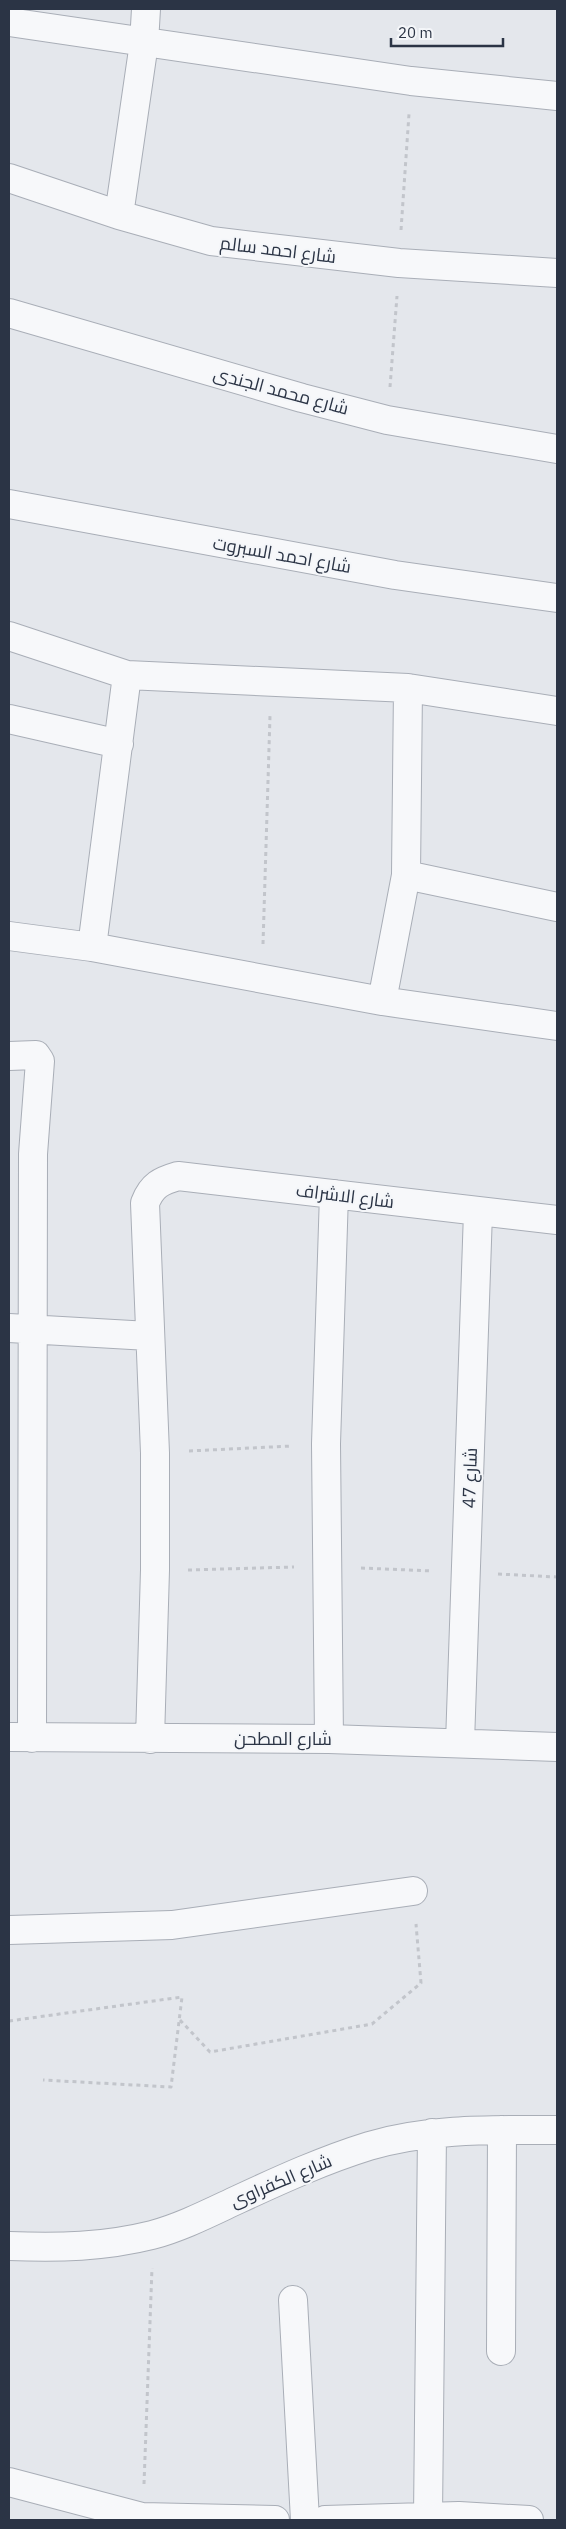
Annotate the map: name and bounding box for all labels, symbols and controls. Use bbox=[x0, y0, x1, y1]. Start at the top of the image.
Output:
scale bar bbox=[391, 15, 504, 47]
text: 20 m bbox=[398, 23, 433, 42]
street label: شارع احمد سالم bbox=[218, 231, 338, 269]
street label: شارع محمد الجندى bbox=[211, 361, 351, 421]
street label: شارع احمد السبروت bbox=[211, 531, 353, 579]
street label: شارع الاشراف bbox=[294, 1178, 396, 1214]
street label: شارع 47 bbox=[457, 1447, 483, 1509]
street label: شارع المطحن bbox=[234, 1727, 332, 1751]
street label: شارع الكفراوى bbox=[226, 2149, 336, 2213]

